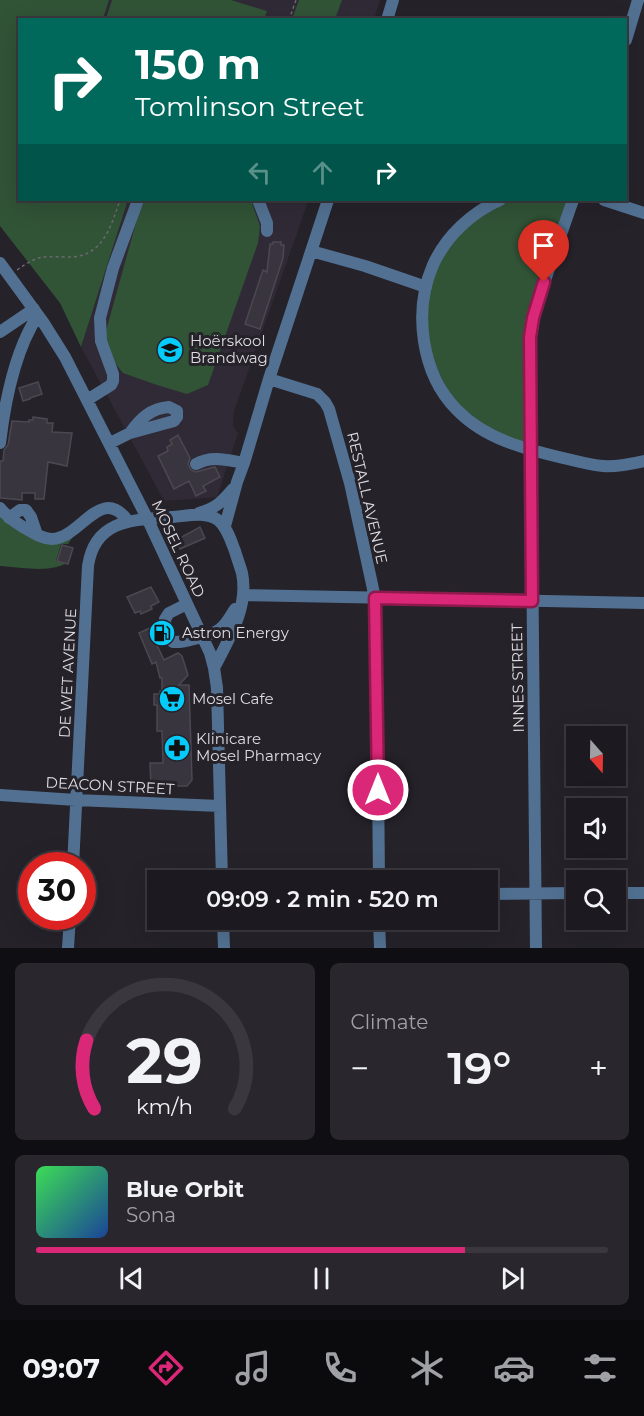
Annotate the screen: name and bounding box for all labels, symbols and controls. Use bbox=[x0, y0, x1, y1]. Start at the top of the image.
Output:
text: 150 m bbox=[135, 38, 261, 90]
icon: right bbox=[36, 42, 114, 120]
text: Tomlinson Street bbox=[135, 90, 364, 123]
icon: left bbox=[243, 156, 276, 189]
icon: ahead bbox=[306, 156, 339, 189]
icon: right bbox=[369, 156, 402, 189]
pin bbox=[518, 220, 569, 282]
icon: arrive bbox=[527, 229, 560, 262]
place label: Hoërskool Brandwag bbox=[190, 331, 268, 367]
school or university icon: Hoërskool Brandwag bbox=[155, 335, 185, 365]
street label: RESTALL AVENUE bbox=[343, 430, 392, 566]
street label: MOSEL ROAD bbox=[148, 497, 209, 601]
street label: DE WET AVENUE bbox=[55, 608, 80, 738]
fuel station icon: Astron Energy bbox=[147, 618, 177, 648]
place label: Astron Energy bbox=[182, 623, 290, 642]
street label: INNES STREET bbox=[507, 623, 528, 733]
supermarket icon: Mosel Cafe bbox=[157, 684, 187, 714]
place label: Mosel Cafe bbox=[192, 689, 273, 708]
north arrow bbox=[566, 726, 626, 786]
map controls bbox=[566, 726, 626, 930]
place label: Klinicare Mosel Pharmacy bbox=[196, 729, 322, 765]
pharmacy icon: Klinicare Mosel Pharmacy bbox=[162, 733, 192, 763]
position arrow bbox=[346, 758, 410, 822]
street label: DEACON STREET bbox=[45, 773, 175, 798]
button: sound bbox=[566, 798, 626, 858]
speed limit sign: 30 bbox=[18, 852, 96, 930]
button: search bbox=[566, 870, 626, 930]
text: 09:09 · 2 min · 520 m bbox=[206, 886, 439, 913]
text: Climate bbox=[351, 1010, 428, 1034]
text: 29 bbox=[126, 1023, 203, 1099]
text: 19° bbox=[447, 1040, 511, 1095]
text: − bbox=[351, 1048, 369, 1088]
text: + bbox=[589, 1048, 608, 1088]
text: km/h bbox=[136, 1093, 193, 1119]
text: Blue Orbit bbox=[126, 1176, 244, 1203]
text: Sona bbox=[126, 1203, 176, 1227]
icon: previous bbox=[115, 1262, 148, 1295]
icon: pause bbox=[305, 1262, 338, 1295]
icon: next bbox=[496, 1262, 529, 1295]
icon: directions bbox=[145, 1347, 187, 1389]
icon: music bbox=[232, 1347, 274, 1389]
icon: phone bbox=[319, 1347, 361, 1389]
icon: climate bbox=[406, 1347, 448, 1389]
icon: car bbox=[493, 1347, 535, 1389]
icon: filters bbox=[579, 1347, 621, 1389]
text: 09:07 bbox=[22, 1352, 100, 1385]

